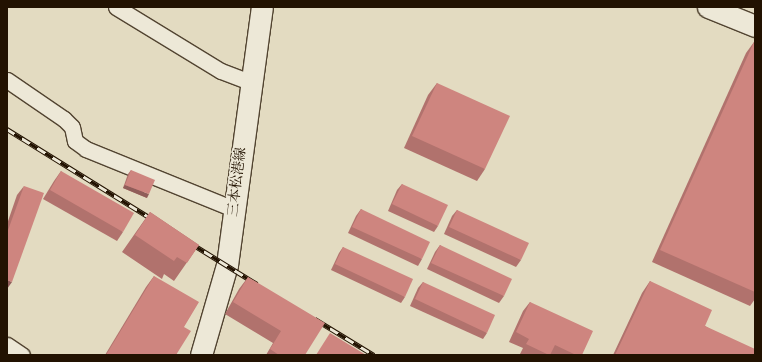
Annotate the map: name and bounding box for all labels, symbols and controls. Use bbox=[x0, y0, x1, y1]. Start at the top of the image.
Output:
street label: 三本松港線 bbox=[224, 146, 250, 218]

